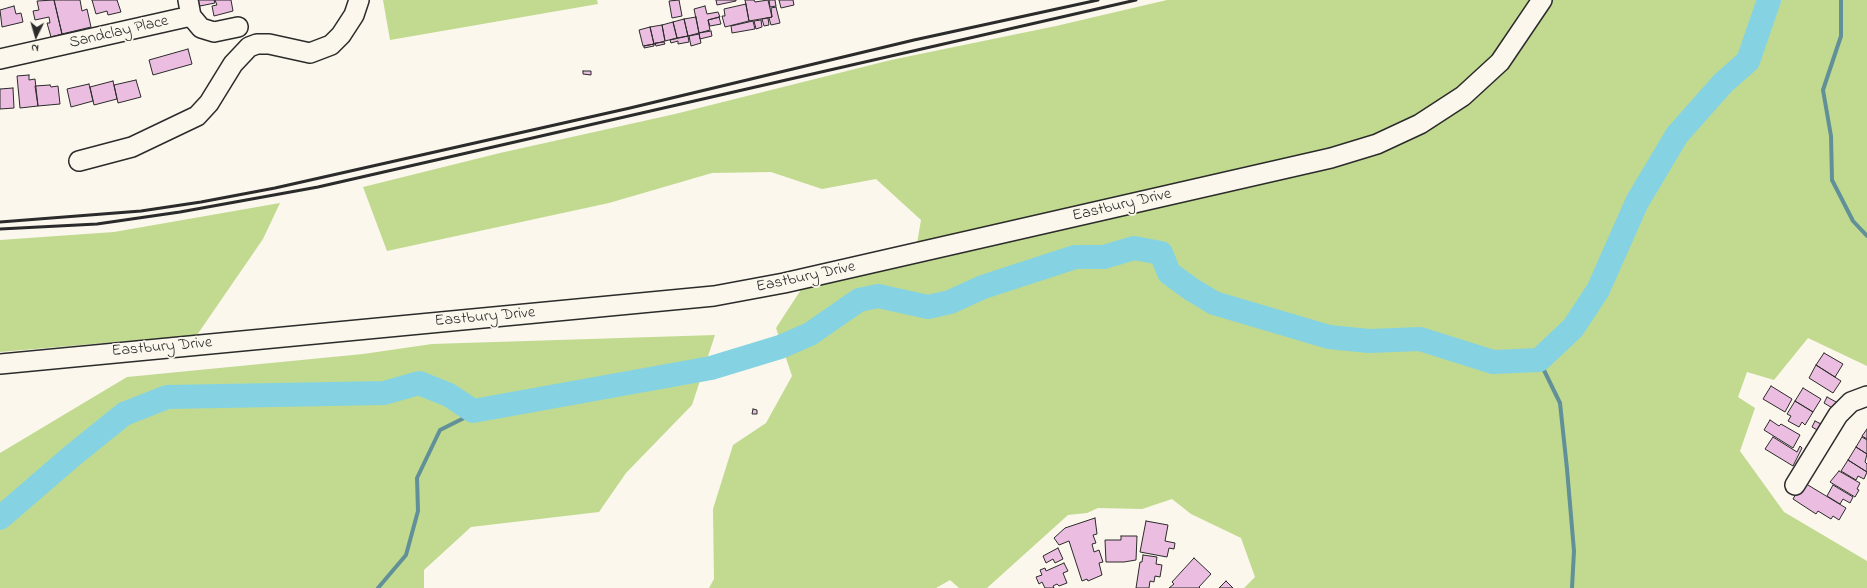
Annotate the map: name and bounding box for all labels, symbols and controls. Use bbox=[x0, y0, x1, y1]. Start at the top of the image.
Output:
street label: Sandclay Place bbox=[68, 12, 170, 54]
north arrow bbox=[16, 16, 56, 56]
text: N bbox=[31, 40, 39, 56]
street label: Eastbury Drive bbox=[1071, 185, 1173, 227]
street label: Eastbury Drive bbox=[755, 258, 857, 298]
street label: Eastbury Drive bbox=[434, 304, 536, 332]
street label: Eastbury Drive bbox=[111, 334, 213, 362]

